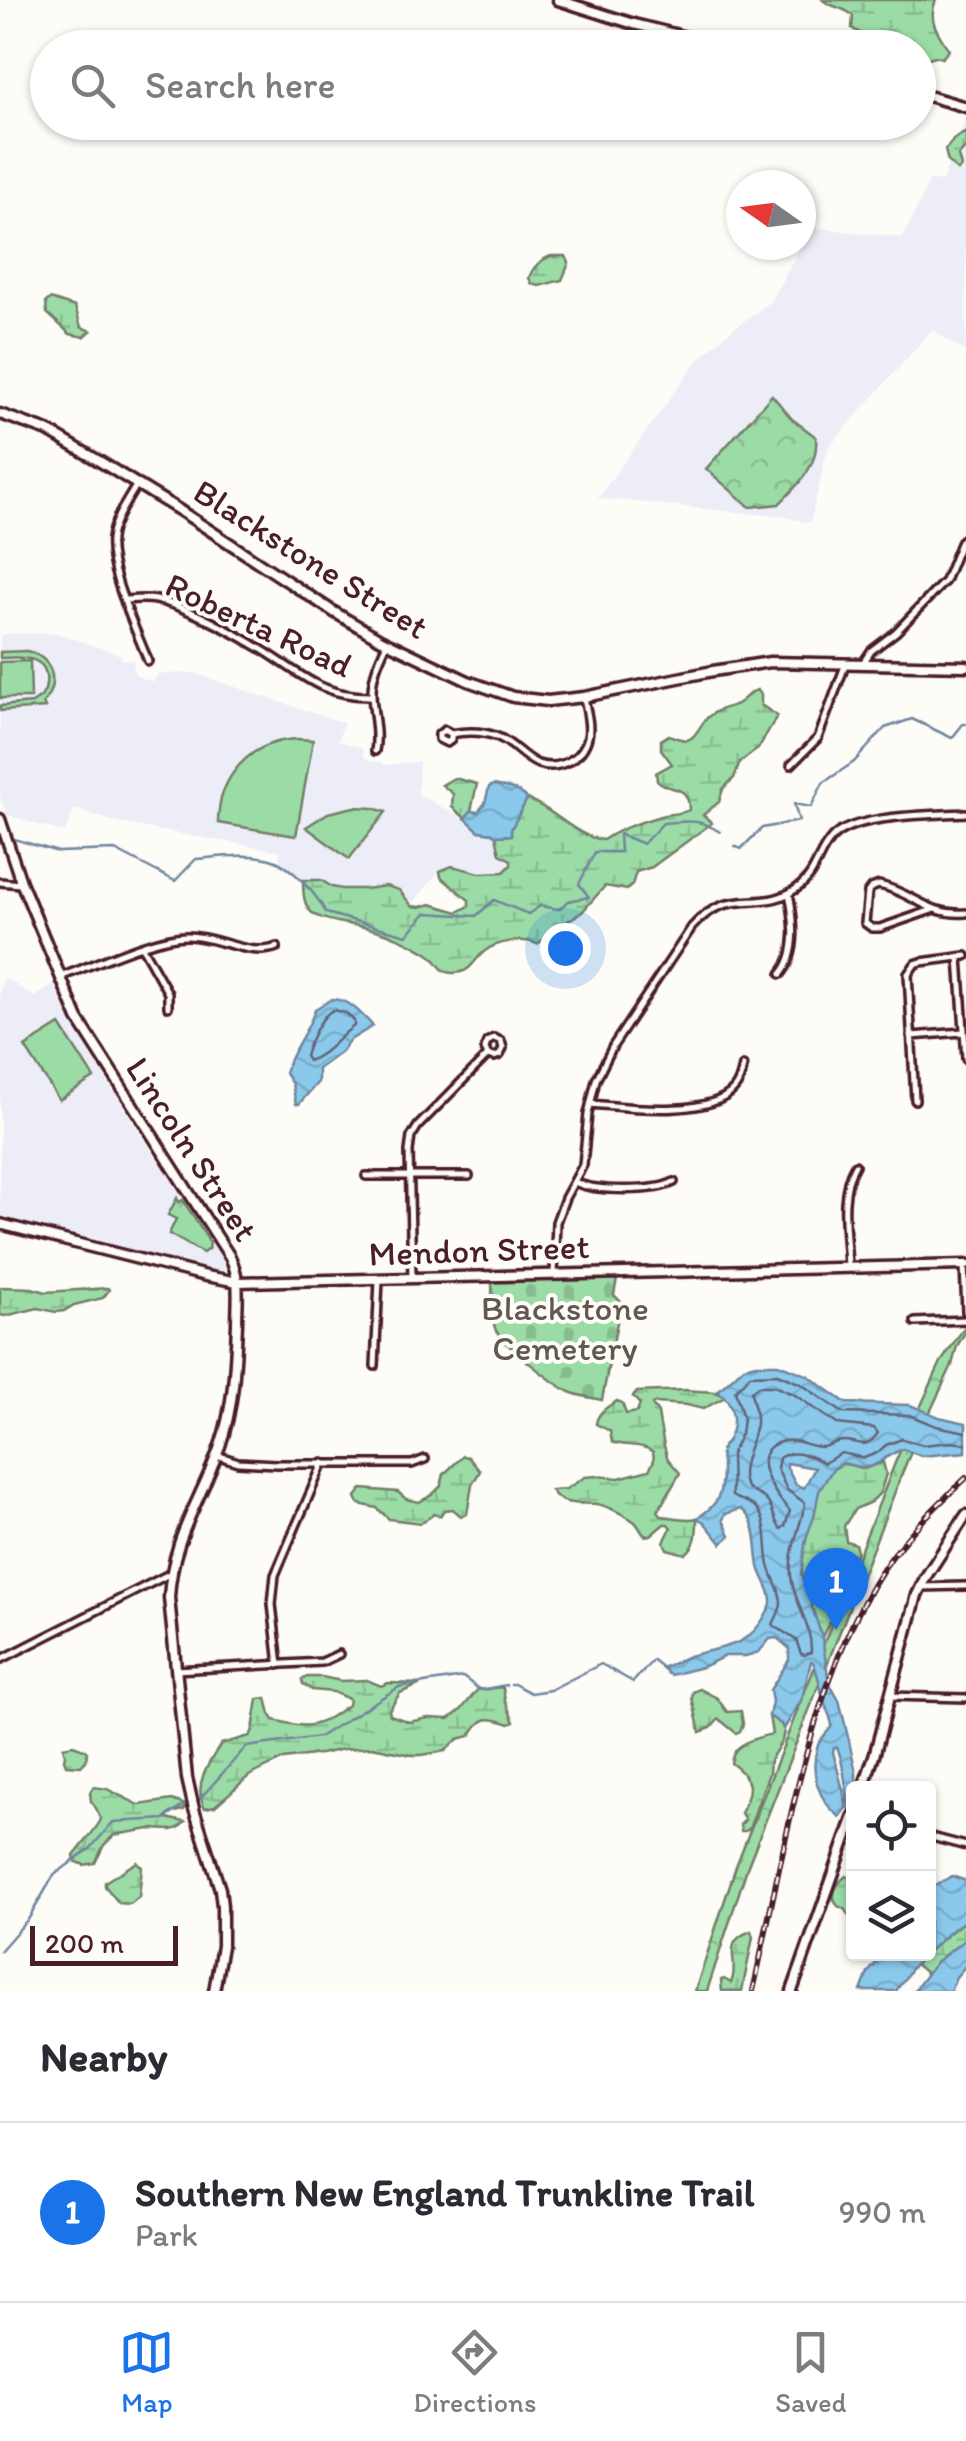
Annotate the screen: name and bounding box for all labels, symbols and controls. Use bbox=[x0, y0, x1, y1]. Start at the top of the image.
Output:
search box bbox=[30, 30, 936, 140]
icon: search bbox=[65, 58, 120, 113]
text: Search here bbox=[145, 62, 336, 108]
north arrow bbox=[726, 170, 816, 260]
street label: Blackstone Street bbox=[186, 470, 436, 648]
street label: Roberta Road bbox=[159, 563, 359, 687]
your location bbox=[540, 923, 591, 974]
street label: Lincoln Street bbox=[117, 1049, 267, 1249]
street label: Mendon Street bbox=[368, 1225, 590, 1275]
park label: Blackstone Cemetery bbox=[481, 1287, 649, 1369]
pin: 1 bbox=[804, 1548, 868, 1630]
map controls bbox=[846, 1781, 936, 1961]
button: locate bbox=[846, 1781, 936, 1871]
button: layers bbox=[846, 1871, 936, 1961]
scale bar bbox=[30, 1921, 178, 1966]
text: 200 m bbox=[45, 1926, 124, 1960]
text: Nearby bbox=[40, 2031, 167, 2082]
text: Southern New England Trunkline Trail bbox=[135, 2170, 755, 2216]
text: 1 bbox=[65, 2193, 80, 2231]
text: 990 m bbox=[839, 2193, 926, 2231]
text: Park bbox=[135, 2216, 198, 2254]
tab: Map bbox=[119, 2325, 174, 2419]
tab: Directions bbox=[413, 2325, 536, 2419]
tab: Saved bbox=[775, 2325, 847, 2419]

